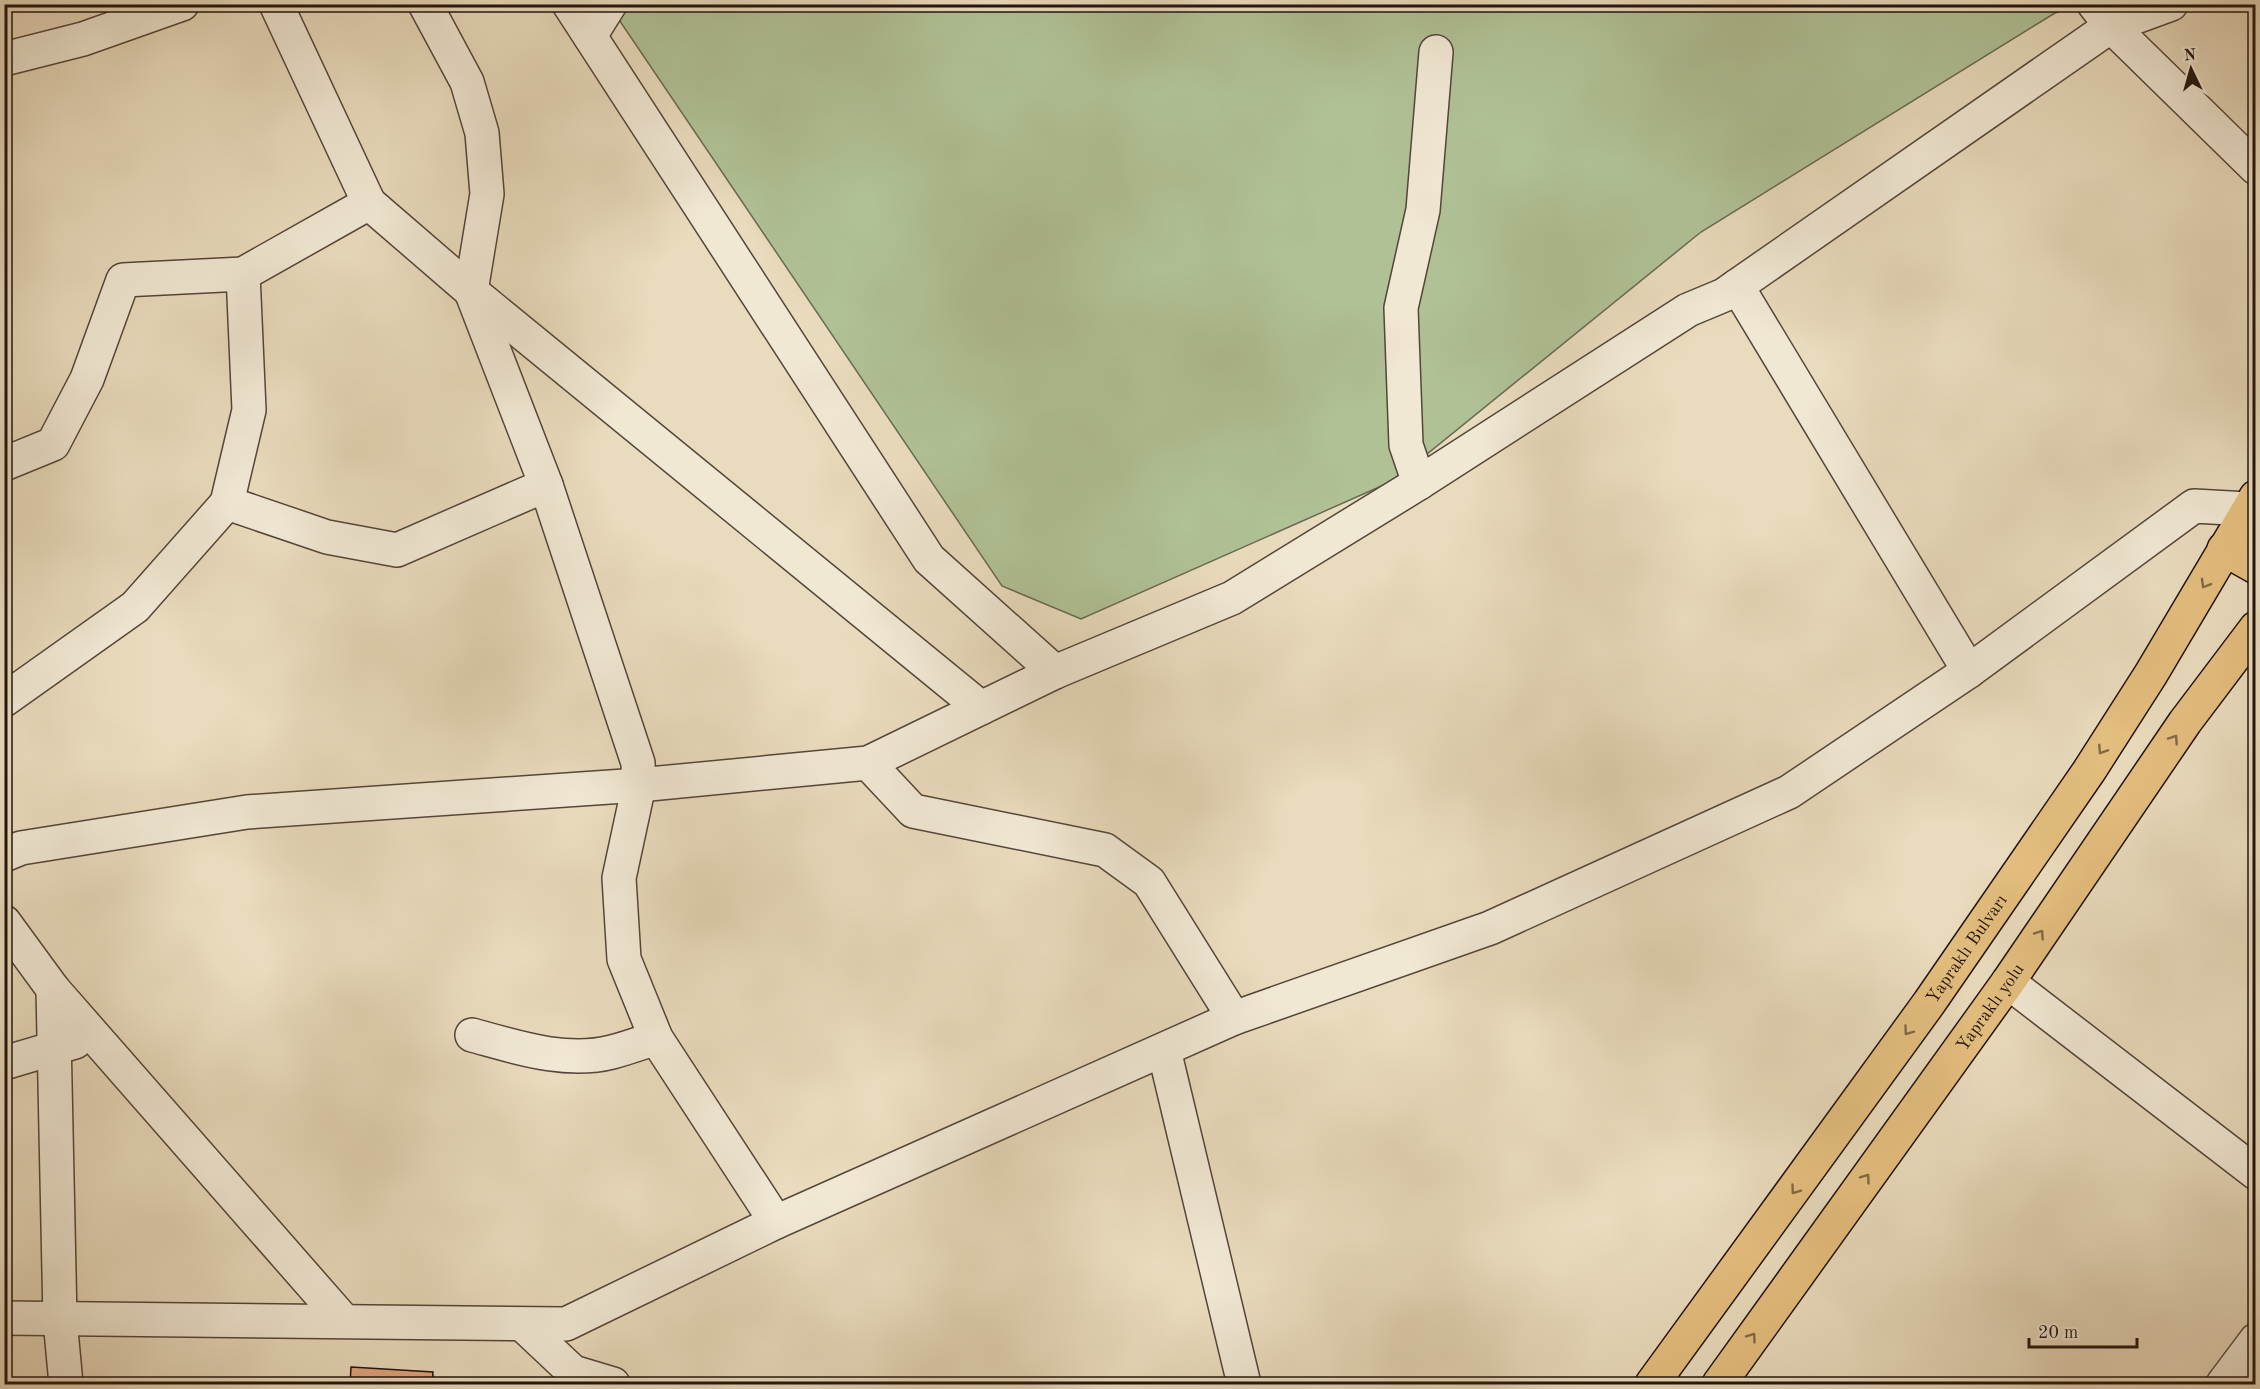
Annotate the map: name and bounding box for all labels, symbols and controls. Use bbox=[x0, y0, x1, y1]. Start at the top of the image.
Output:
north arrow bbox=[2161, 39, 2221, 99]
text: N bbox=[2183, 47, 2197, 65]
one-way arrow bbox=[2201, 578, 2212, 588]
one-way arrow bbox=[2167, 734, 2178, 745]
one-way arrow bbox=[2098, 744, 2110, 754]
street label: Yapraklı Bulvarı bbox=[1924, 891, 2011, 1007]
one-way arrow bbox=[2033, 930, 2044, 941]
street label: Yapraklı yolu bbox=[1953, 960, 2028, 1055]
one-way arrow bbox=[1905, 1025, 1916, 1036]
one-way arrow bbox=[1859, 1174, 1870, 1185]
one-way arrow bbox=[1791, 1183, 1802, 1194]
scale bar bbox=[2029, 1311, 2137, 1349]
text: 20 m bbox=[2038, 1324, 2078, 1342]
one-way arrow bbox=[1745, 1332, 1756, 1343]

